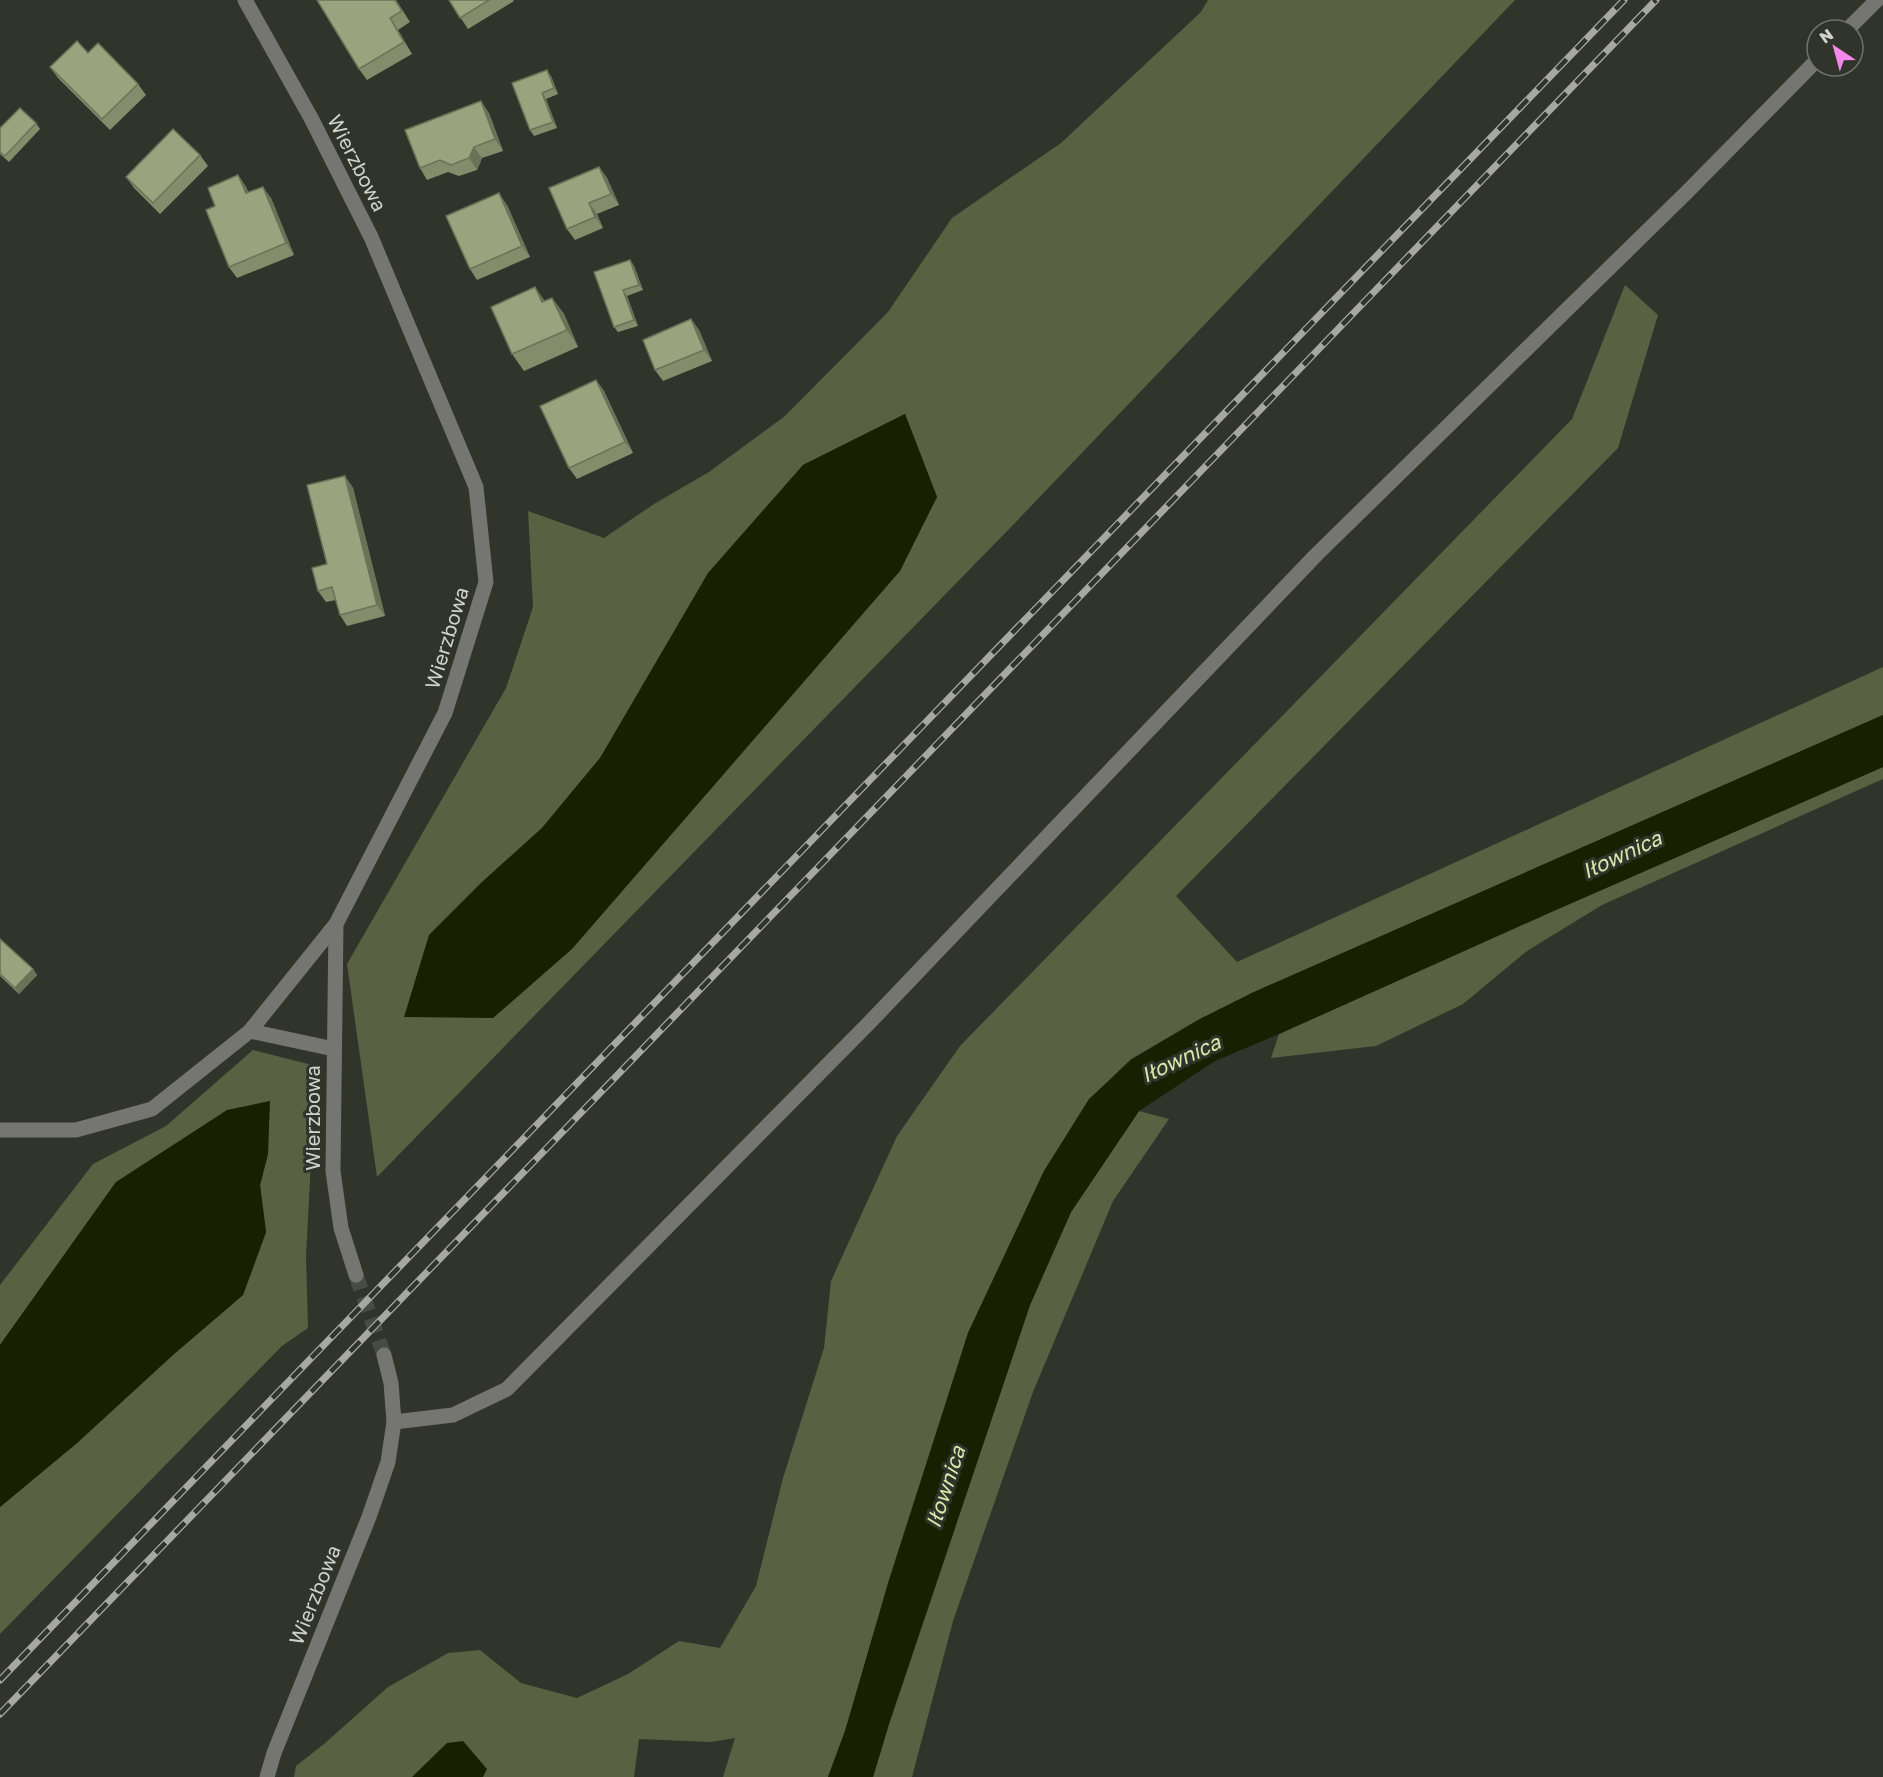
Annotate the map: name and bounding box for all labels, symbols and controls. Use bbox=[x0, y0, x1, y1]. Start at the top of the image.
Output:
north arrow bbox=[1805, 18, 1865, 78]
text: N bbox=[1815, 24, 1837, 48]
street label: Wierzbowa bbox=[323, 110, 393, 215]
street label: Wierzbowa bbox=[419, 584, 473, 692]
water label: Iłownica bbox=[1578, 824, 1667, 884]
water label: Iłownica bbox=[1137, 1028, 1226, 1088]
street label: Wierzbowa bbox=[300, 1065, 324, 1171]
water label: Iłownica bbox=[920, 1441, 971, 1531]
street label: Wierzbowa bbox=[283, 1541, 345, 1648]

